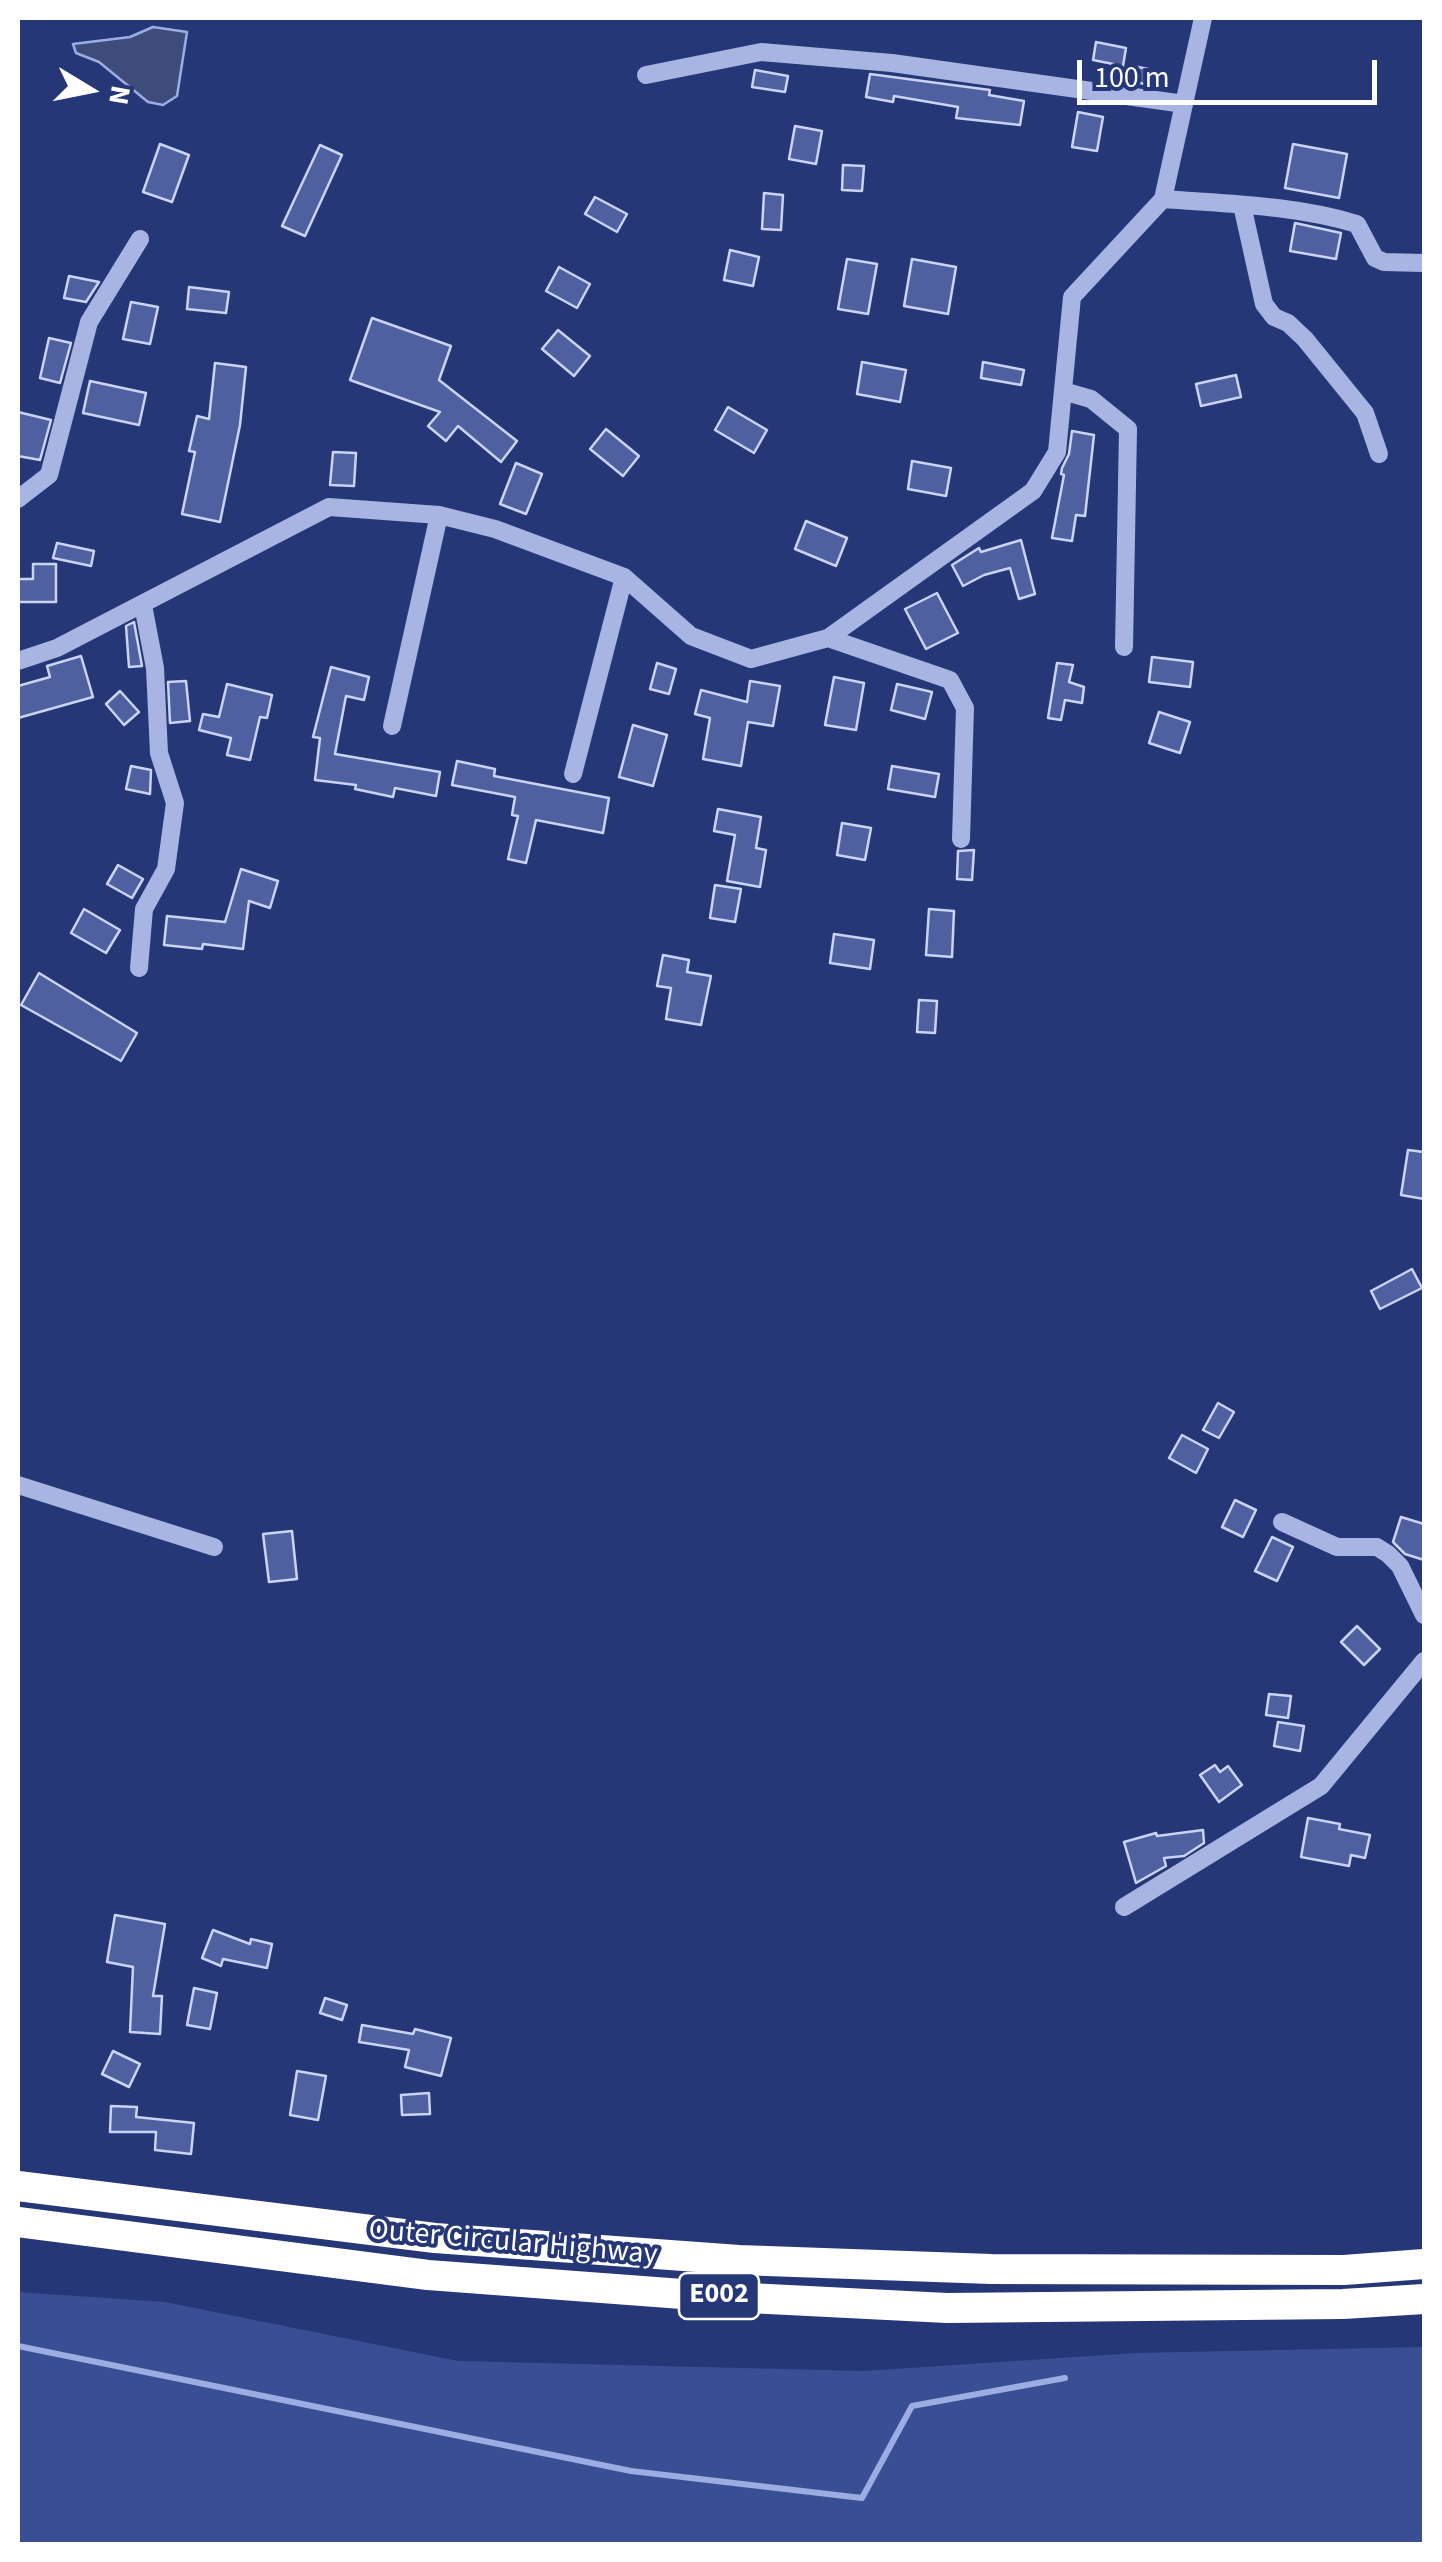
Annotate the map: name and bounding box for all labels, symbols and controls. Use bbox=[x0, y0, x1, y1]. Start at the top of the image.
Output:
north arrow bbox=[40, 40, 140, 140]
scale bar bbox=[1082, 40, 1382, 102]
text: 100 m bbox=[1094, 56, 1170, 99]
text: N bbox=[98, 83, 141, 108]
street label: Outer Circular Highway bbox=[367, 2213, 659, 2275]
road number: E002 bbox=[679, 2273, 759, 2319]

